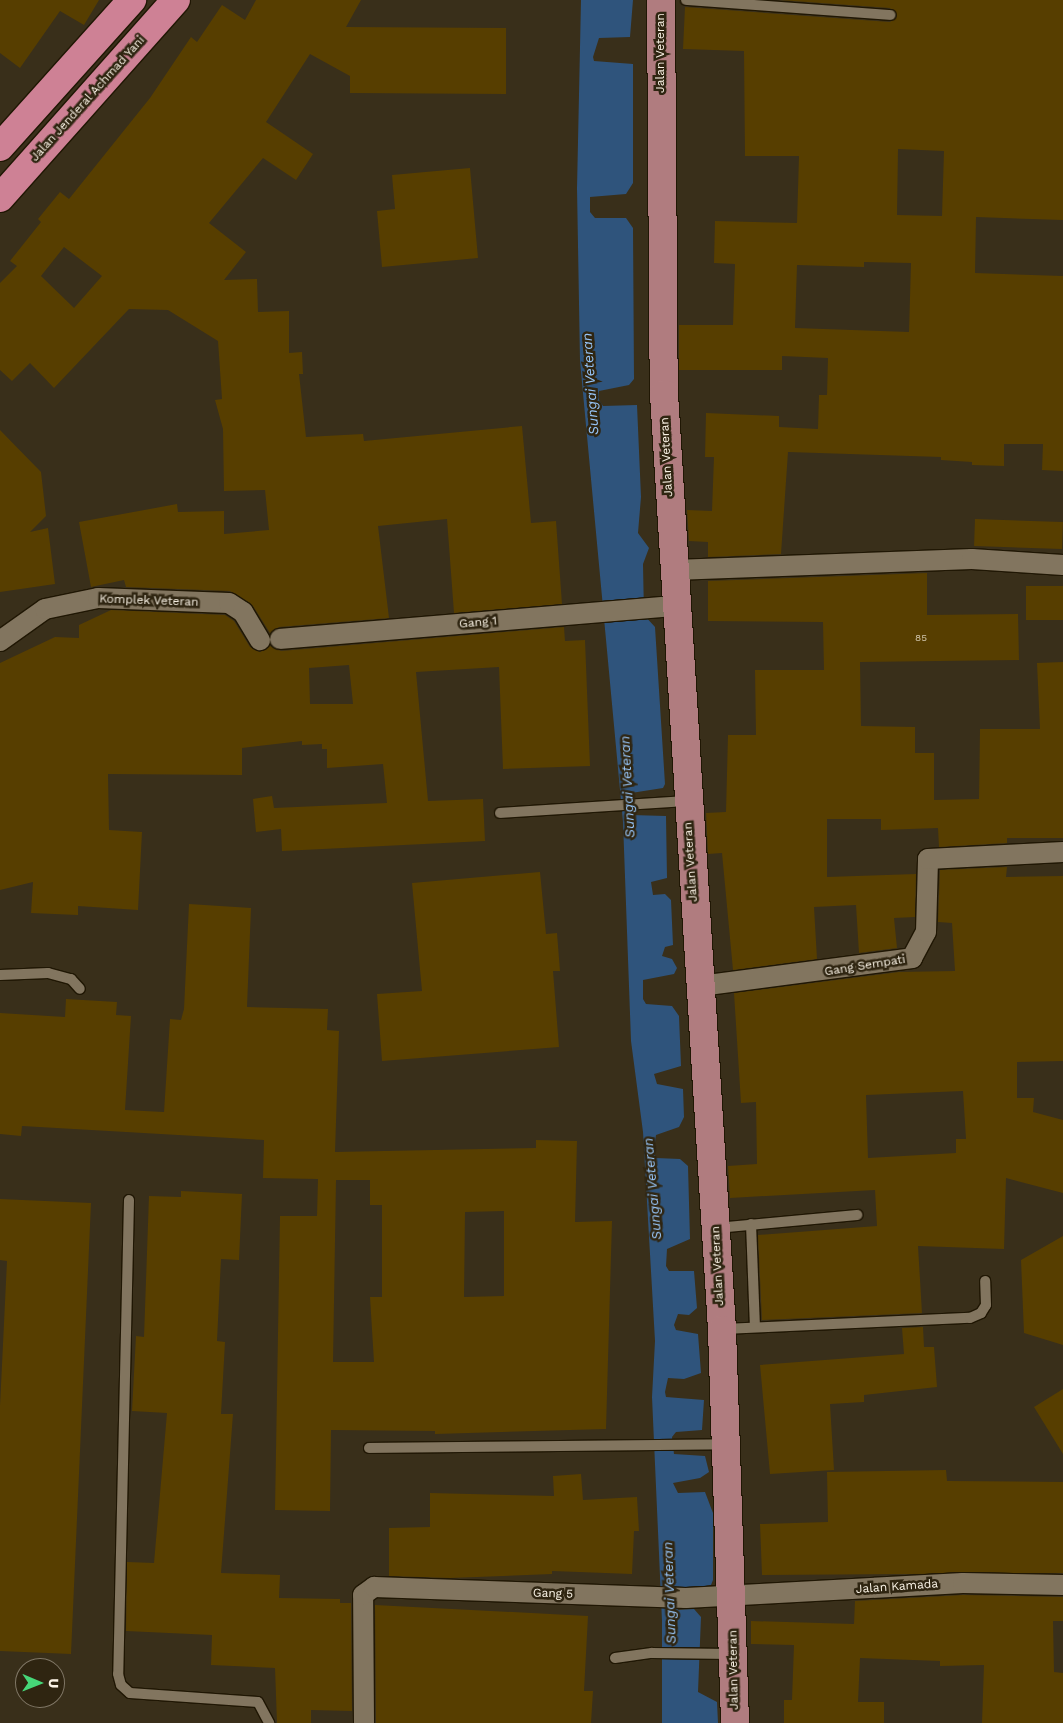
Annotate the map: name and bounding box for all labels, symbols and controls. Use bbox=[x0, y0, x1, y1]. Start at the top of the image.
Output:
street label: Jalan Veteran bbox=[654, 13, 668, 93]
street label: Jalan Jenderal Achmad Yani bbox=[27, 33, 149, 165]
water label: Sungai Veteran bbox=[578, 332, 602, 436]
street label: Jalan Veteran bbox=[658, 417, 676, 497]
street label: Komplek Veteran bbox=[99, 592, 199, 610]
street label: Gang 1 bbox=[458, 614, 498, 632]
house number: 85 bbox=[915, 632, 927, 644]
water label: Sungai Veteran bbox=[616, 735, 638, 839]
street label: Jalan Veteran bbox=[681, 821, 701, 903]
street label: Gang Sempati bbox=[824, 952, 906, 980]
water label: Sungai Veteran bbox=[639, 1137, 665, 1241]
street label: Jalan Veteran bbox=[709, 1226, 727, 1306]
water label: Sungai Veteran bbox=[659, 1541, 679, 1645]
street label: Jalan Kamada bbox=[855, 1577, 939, 1597]
street label: Gang 5 bbox=[533, 1586, 573, 1602]
street label: Jalan Veteran bbox=[726, 1630, 742, 1710]
north arrow bbox=[15, 1658, 65, 1708]
text: U bbox=[46, 1678, 62, 1688]

